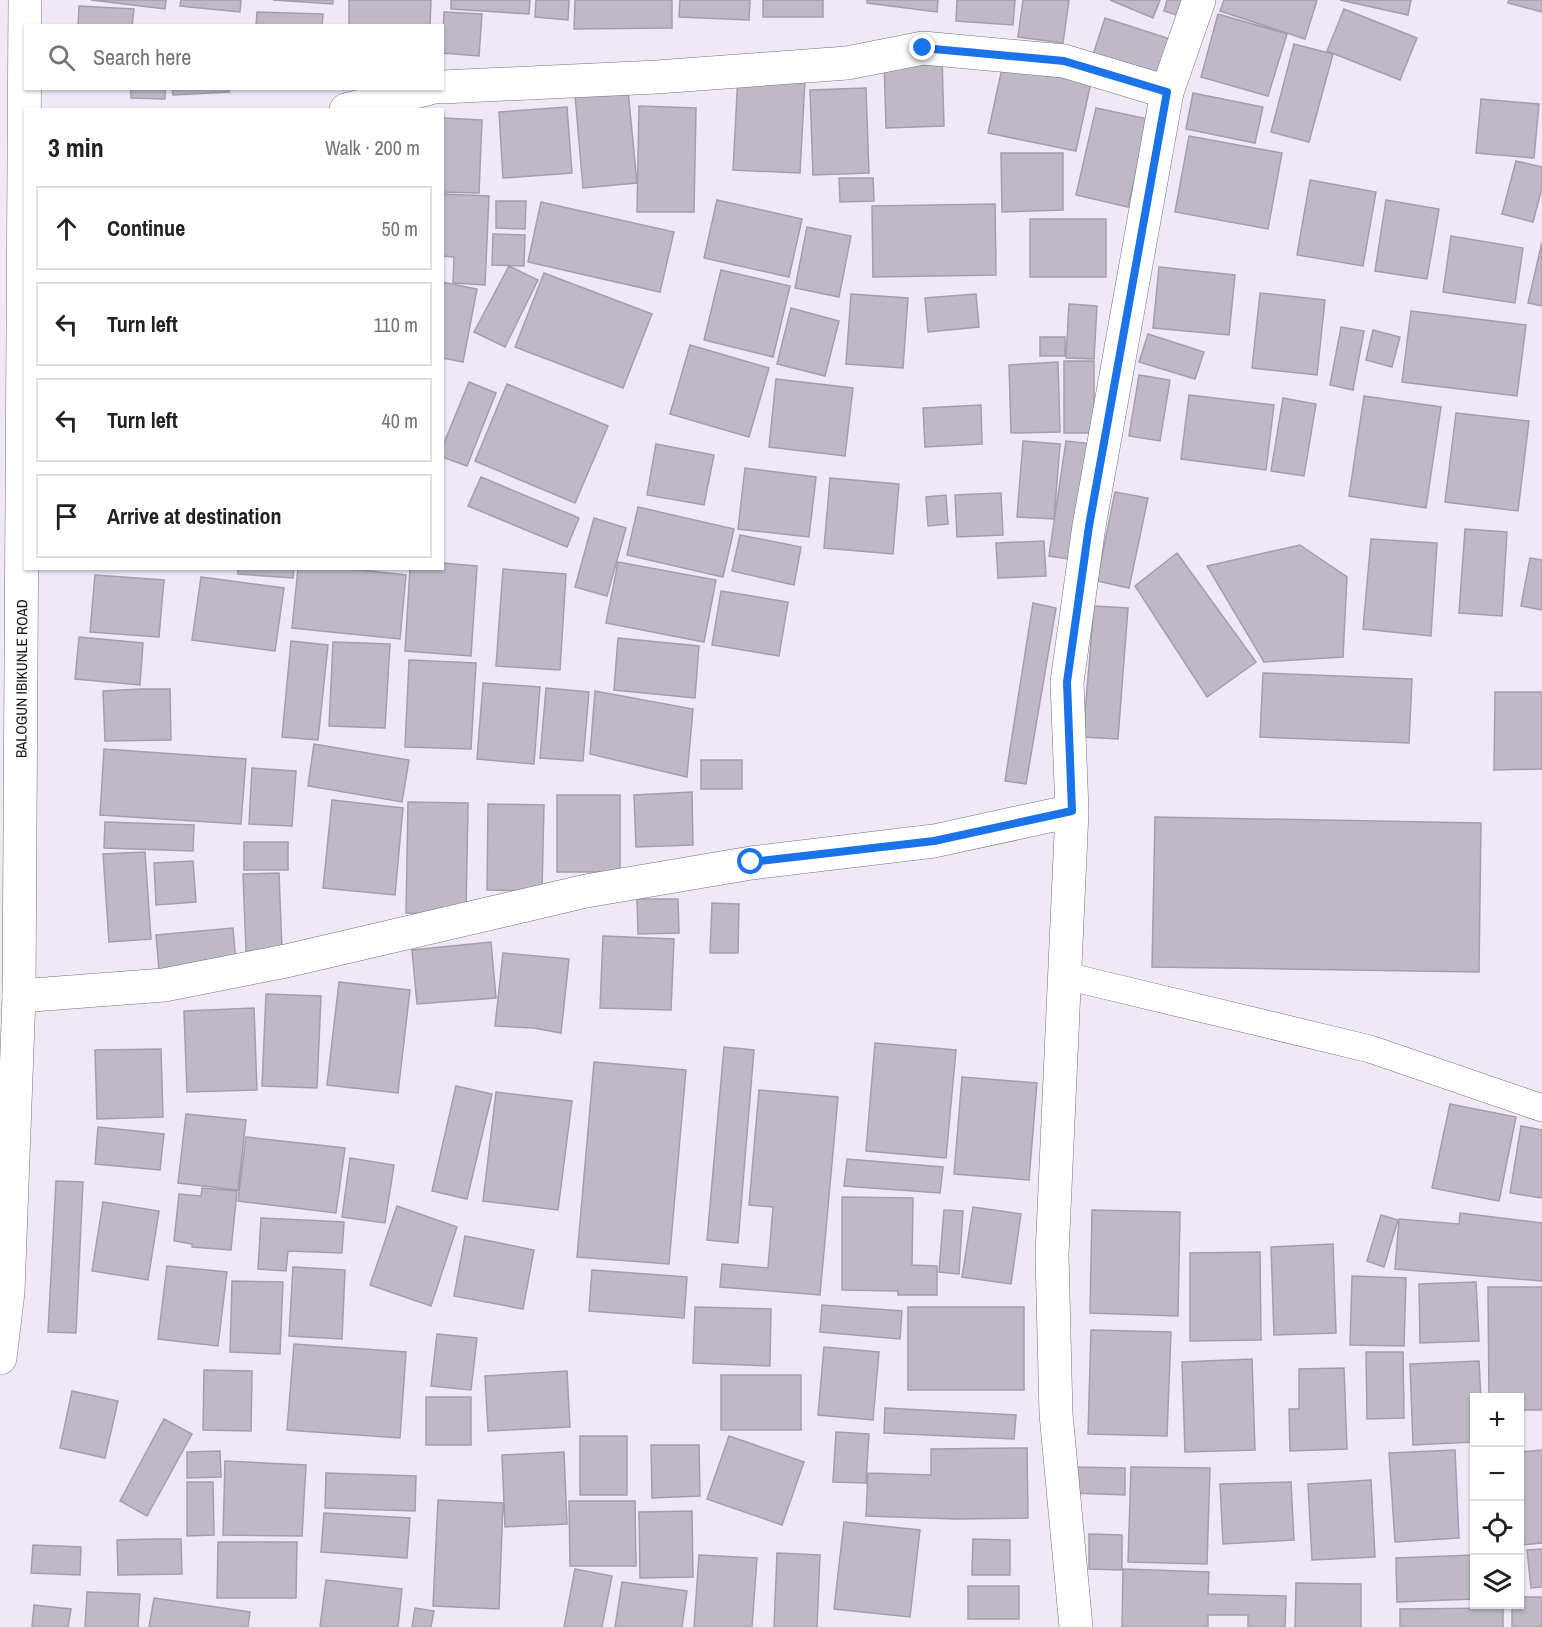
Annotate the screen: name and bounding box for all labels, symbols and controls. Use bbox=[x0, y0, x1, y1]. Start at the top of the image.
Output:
search box bbox=[24, 24, 444, 90]
route end bbox=[909, 34, 935, 60]
icon: search bbox=[45, 41, 78, 74]
text: Search here bbox=[93, 42, 191, 72]
text: 3 min bbox=[48, 130, 104, 165]
text: Walk · 200 m bbox=[325, 134, 420, 161]
icon: ahead bbox=[50, 212, 83, 245]
text: Continue bbox=[107, 213, 185, 243]
text: 50 m bbox=[382, 215, 418, 242]
icon: left bbox=[50, 308, 83, 341]
text: Turn left bbox=[107, 309, 178, 339]
text: 110 m bbox=[374, 311, 418, 338]
icon: left bbox=[50, 404, 83, 437]
text: Turn left bbox=[107, 405, 178, 435]
text: 40 m bbox=[382, 407, 418, 434]
icon: arrive bbox=[50, 500, 83, 533]
text: Arrive at destination bbox=[107, 501, 281, 531]
street label: BALOGUN IBIKUNLE ROAD bbox=[10, 599, 32, 758]
route start bbox=[737, 848, 763, 874]
map controls bbox=[1470, 1393, 1524, 1609]
button: + bbox=[1470, 1393, 1524, 1447]
button: − bbox=[1470, 1447, 1524, 1501]
button: locate bbox=[1470, 1501, 1524, 1555]
button: layers bbox=[1470, 1555, 1524, 1609]

